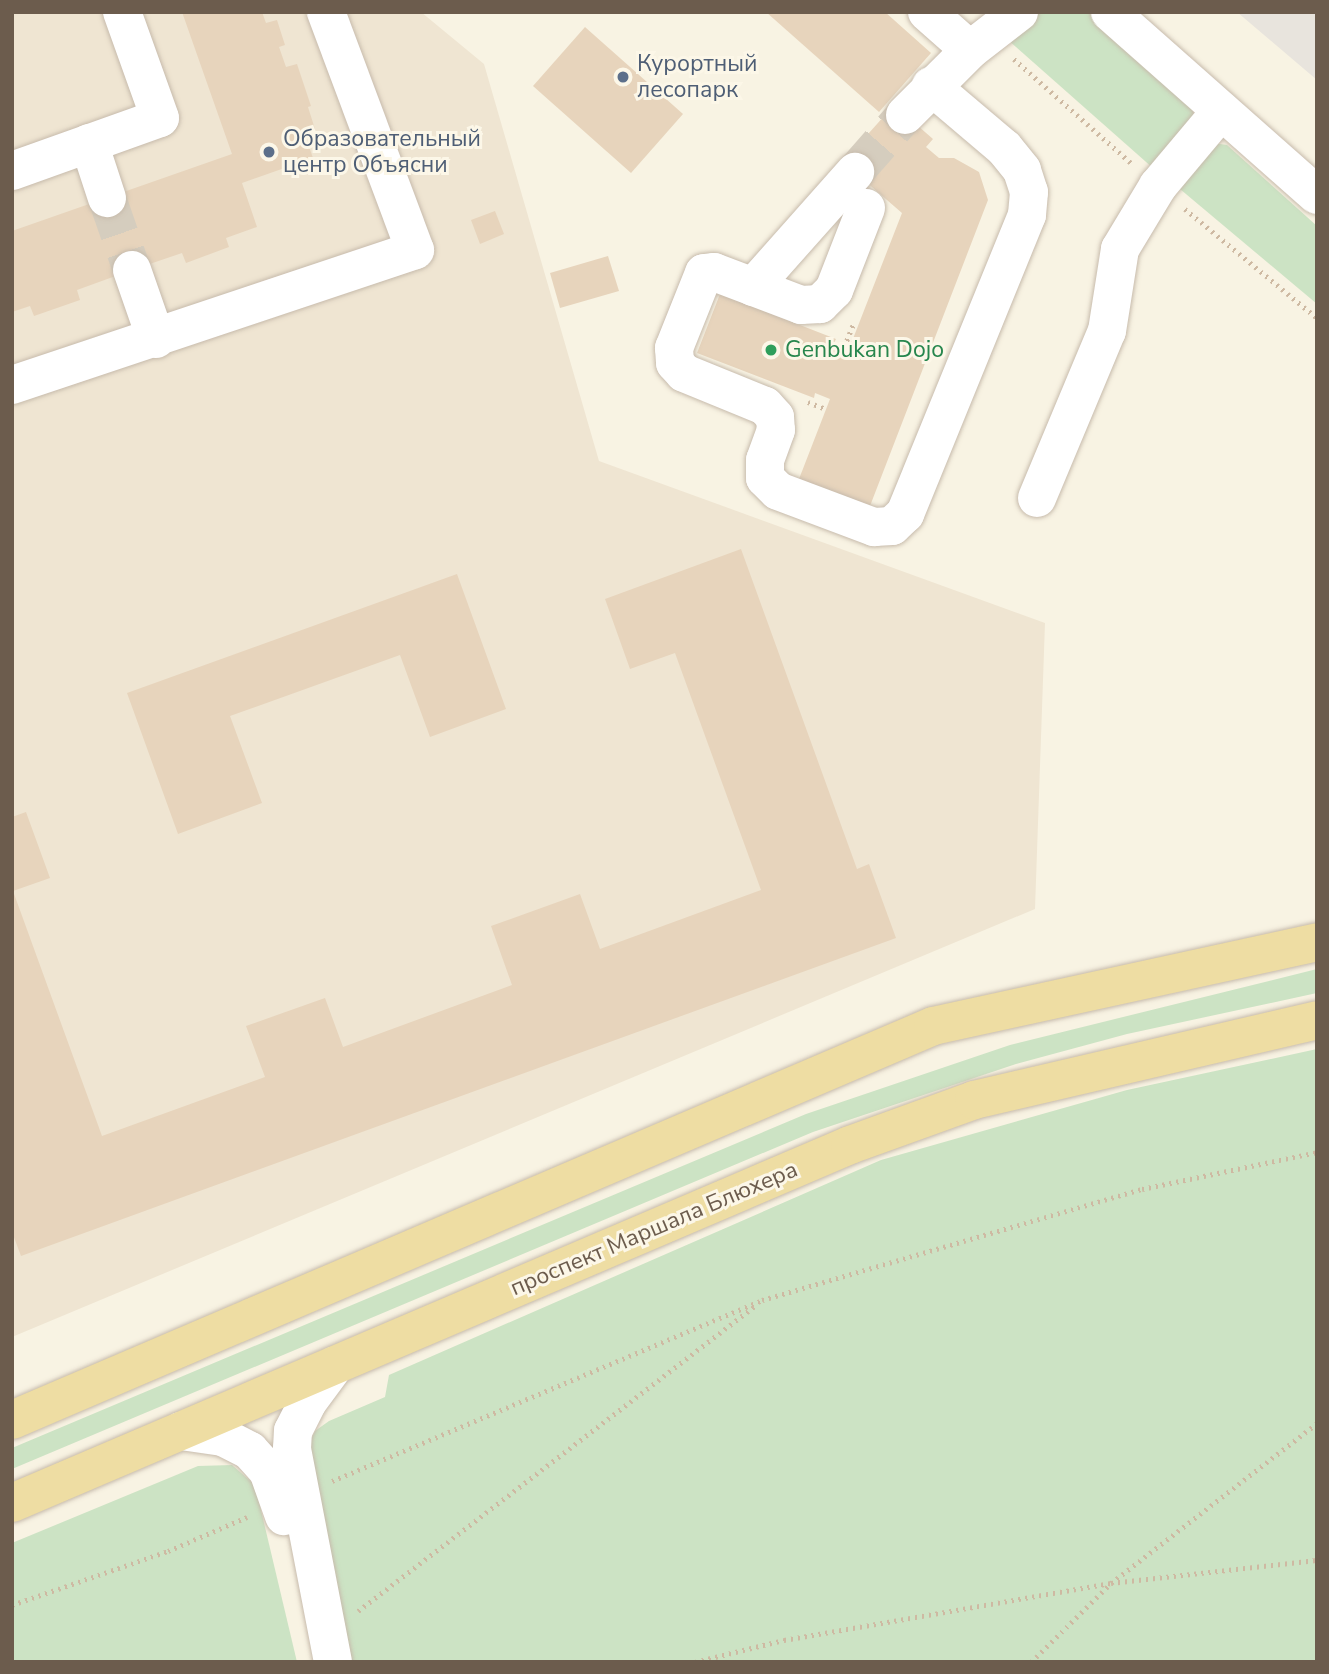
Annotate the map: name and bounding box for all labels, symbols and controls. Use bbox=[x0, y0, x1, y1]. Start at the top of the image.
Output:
place label: Курортный лесопарк bbox=[637, 50, 757, 104]
marker: Курортный лесопарк bbox=[615, 69, 631, 85]
place label: Образовательный центр Объясни bbox=[283, 125, 481, 179]
marker: Образовательный центр Объясни bbox=[261, 144, 277, 160]
place label: Genbukan Dojo bbox=[785, 336, 944, 364]
marker: Genbukan Dojo bbox=[763, 342, 779, 358]
street label: проспект Маршала Блюхера bbox=[506, 1156, 802, 1302]

